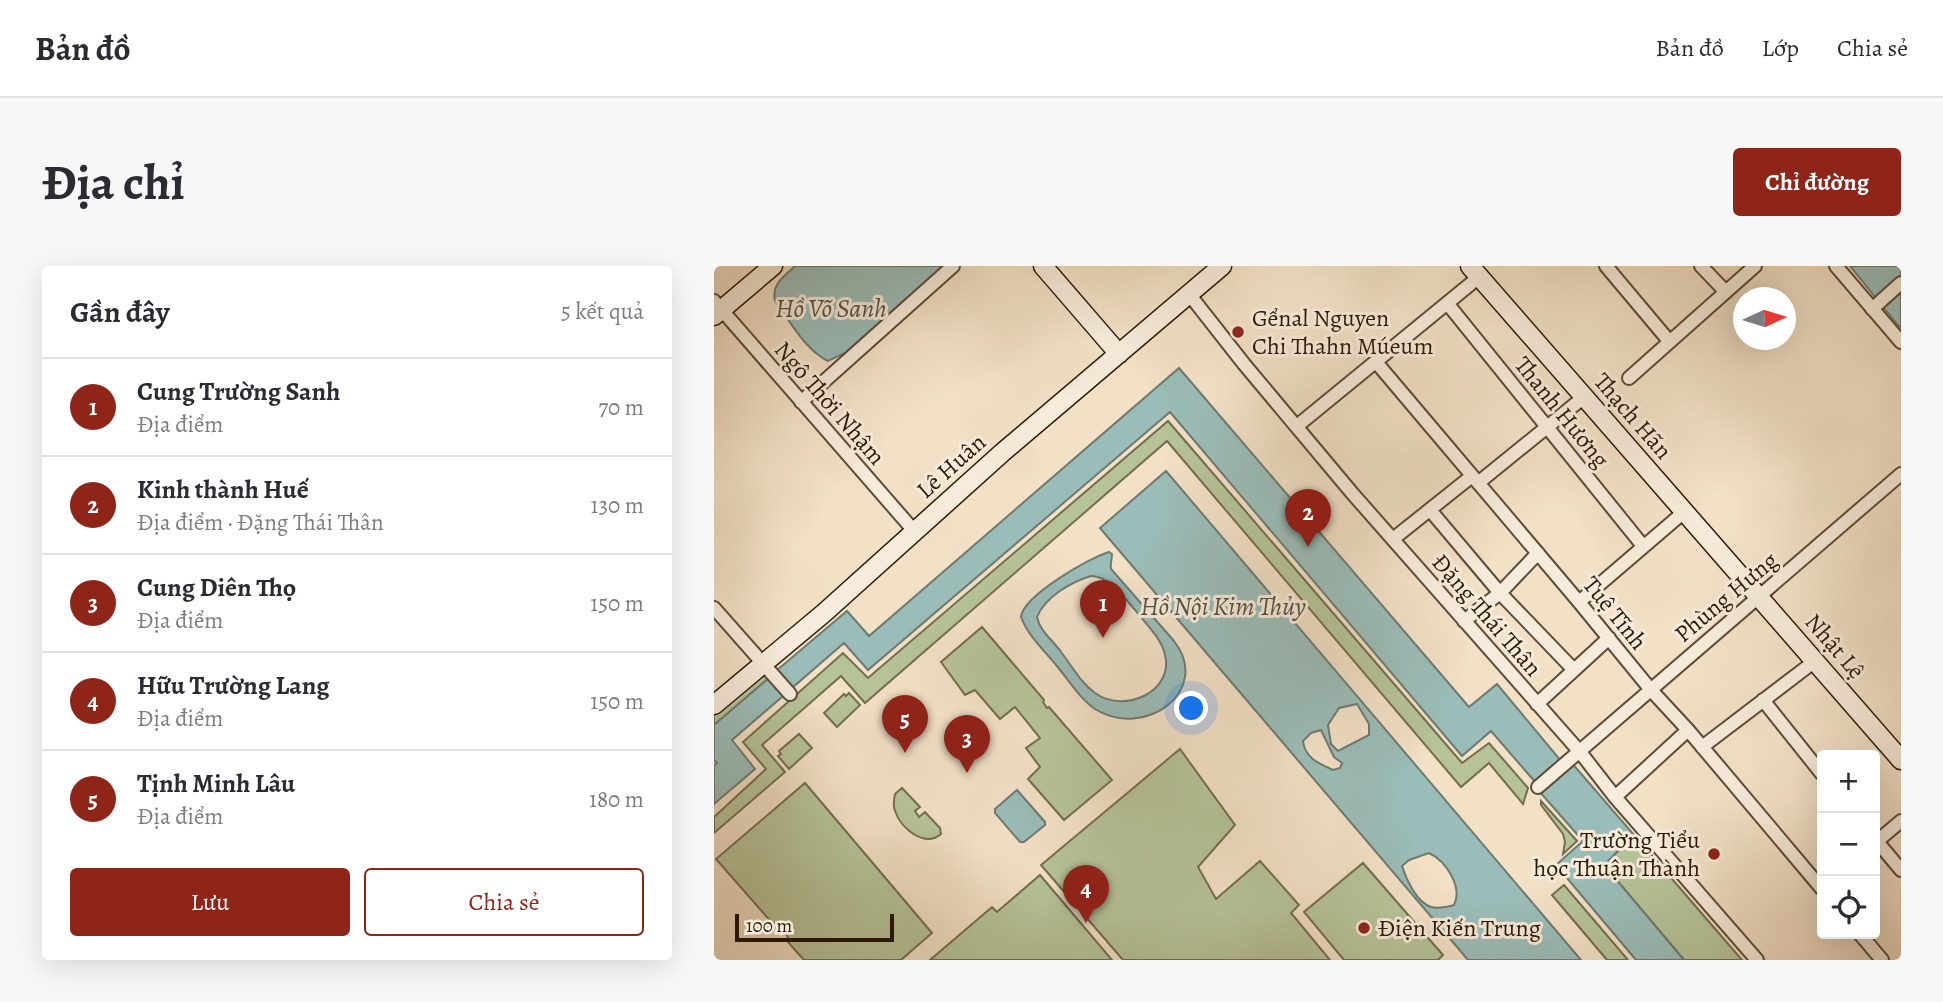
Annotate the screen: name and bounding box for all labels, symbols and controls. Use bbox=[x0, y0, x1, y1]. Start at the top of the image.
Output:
text: Bản đồ bbox=[35, 26, 130, 71]
text: Bản đồ bbox=[1656, 32, 1724, 64]
text: Lớp bbox=[1762, 32, 1799, 64]
text: Chia sẻ bbox=[1837, 32, 1908, 64]
button: Chỉ đường bbox=[1733, 148, 1901, 216]
text: Địa chỉ bbox=[42, 149, 185, 216]
north arrow bbox=[1733, 287, 1796, 350]
water label: Hồ Võ Sanh bbox=[775, 291, 887, 326]
text: Gần đây bbox=[70, 292, 170, 332]
text: 5 kết quả bbox=[561, 296, 644, 327]
place label: Gểnal Nguyen Chi Thahn Múeum bbox=[1252, 302, 1434, 362]
marker: Gểnal Nguyen Chi Thahn Múeum bbox=[1230, 324, 1246, 340]
street label: Ngô Thời Nhậm bbox=[767, 334, 893, 472]
street label: Thanh Hương bbox=[1507, 350, 1617, 474]
street label: Thạch Hãn bbox=[1587, 366, 1679, 466]
text: Cung Trường Sanh bbox=[137, 374, 340, 409]
text: 1 bbox=[89, 392, 97, 423]
text: 70 m bbox=[598, 392, 644, 423]
text: Địa điểm bbox=[137, 409, 223, 440]
street label: Lê Huân bbox=[909, 426, 993, 506]
text: Kinh thành Huế bbox=[137, 472, 309, 507]
pin: 2 bbox=[1285, 489, 1331, 547]
text: 2 bbox=[87, 490, 99, 521]
text: 130 m bbox=[591, 490, 644, 521]
text: Địa điểm · Đặng Thái Thân bbox=[137, 507, 384, 538]
street label: Phùng Hưng bbox=[1668, 544, 1784, 650]
street label: Đặng Thái Thân bbox=[1425, 547, 1549, 683]
text: Cung Diên Thọ bbox=[137, 570, 296, 605]
street label: Tuệ Tĩnh bbox=[1576, 570, 1655, 657]
pin: 1 bbox=[1080, 580, 1126, 638]
text: 3 bbox=[88, 588, 98, 619]
text: 150 m bbox=[590, 588, 644, 619]
water label: Hồ Nội Kim Thủy bbox=[1140, 589, 1306, 624]
text: Địa điểm bbox=[137, 605, 223, 636]
street label: Nhật Lệ bbox=[1798, 606, 1872, 686]
text: Hữu Trường Lang bbox=[137, 668, 330, 703]
text: 4 bbox=[88, 686, 98, 717]
text: 150 m bbox=[590, 686, 644, 717]
your location bbox=[1174, 691, 1208, 725]
pin: 5 bbox=[882, 695, 928, 753]
text: Địa điểm bbox=[137, 703, 223, 734]
pin: 3 bbox=[944, 715, 990, 773]
map controls bbox=[1817, 750, 1880, 939]
button: + bbox=[1817, 750, 1880, 813]
text: Tịnh Minh Lâu bbox=[137, 766, 295, 801]
text: 5 bbox=[88, 784, 98, 815]
text: 180 m bbox=[589, 784, 644, 815]
text: Địa điểm bbox=[137, 801, 223, 832]
button: − bbox=[1817, 813, 1880, 876]
place label: Trường Tiểu học Thuận Thành bbox=[1534, 824, 1700, 884]
marker: Trường Tiểu học Thuận Thành bbox=[1706, 846, 1722, 862]
pin: 4 bbox=[1063, 865, 1109, 923]
button: Lưu bbox=[70, 868, 350, 936]
button: Chia sẻ bbox=[364, 868, 644, 936]
button: locate bbox=[1817, 876, 1880, 939]
scale bar bbox=[735, 911, 894, 943]
place label: Điện Kiến Trung bbox=[1378, 912, 1541, 944]
text: 100 m bbox=[746, 913, 792, 939]
marker: Điện Kiến Trung bbox=[1356, 920, 1372, 936]

